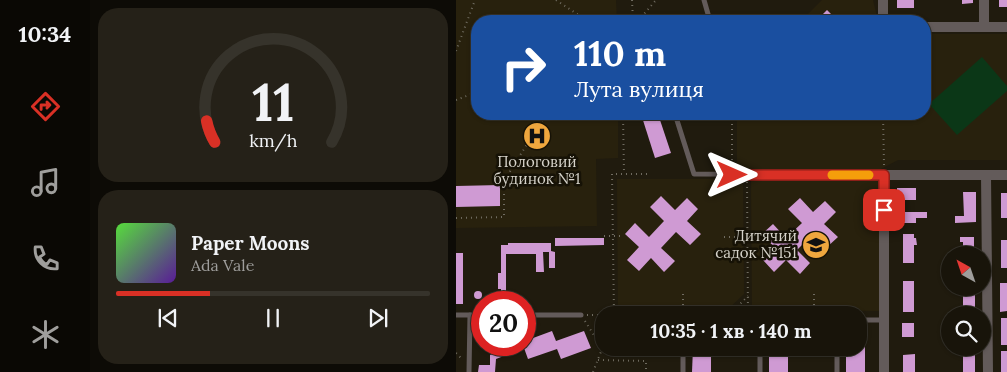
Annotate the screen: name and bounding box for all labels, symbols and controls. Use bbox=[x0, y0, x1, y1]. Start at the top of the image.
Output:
text: 10:34 bbox=[19, 20, 71, 48]
text: 110 m bbox=[574, 31, 666, 76]
icon: right bbox=[491, 35, 556, 100]
text: 11 bbox=[252, 69, 294, 135]
text: Лута вулиця bbox=[574, 75, 704, 103]
icon: directions bbox=[28, 89, 63, 124]
hospital icon: Пологовий будинок №1 bbox=[522, 121, 552, 151]
text: km/h bbox=[249, 129, 297, 152]
position arrow bbox=[705, 148, 757, 200]
place label: Пологовий будинок №1 bbox=[493, 152, 581, 188]
icon: music bbox=[28, 165, 63, 200]
pin bbox=[863, 189, 905, 231]
icon: arrive bbox=[870, 196, 898, 224]
place label: Дитячий садок №151 bbox=[715, 226, 797, 262]
school or university icon: Дитячий садок №151 bbox=[801, 230, 831, 260]
text: Paper Moons bbox=[191, 231, 310, 255]
icon: phone bbox=[28, 241, 63, 276]
north arrow bbox=[941, 246, 991, 296]
map controls bbox=[941, 246, 991, 356]
text: Ada Vale bbox=[191, 255, 254, 275]
speed limit sign: 20 bbox=[471, 291, 536, 356]
icon: previous bbox=[154, 304, 182, 332]
icon: pause bbox=[259, 304, 287, 332]
icon: next bbox=[364, 304, 392, 332]
button: search bbox=[941, 306, 991, 356]
icon: climate bbox=[28, 317, 63, 352]
text: 10:35 · 1 хв · 140 m bbox=[651, 319, 811, 343]

